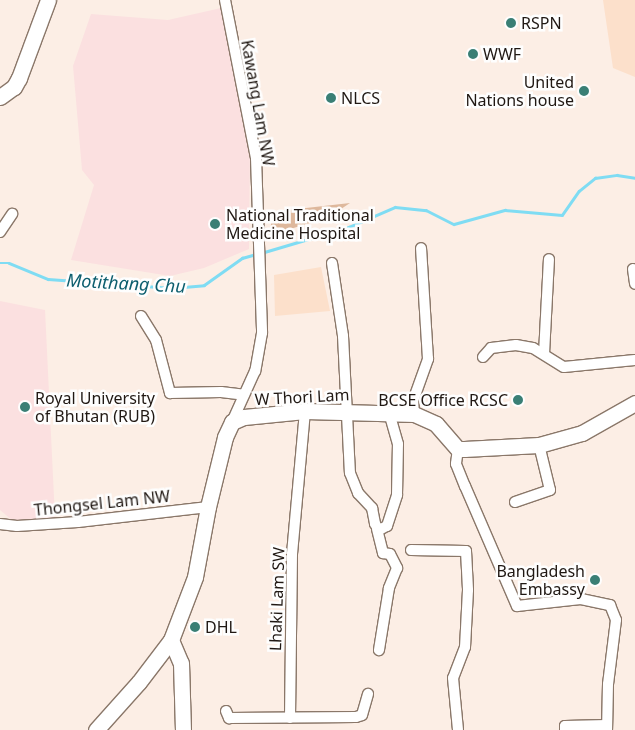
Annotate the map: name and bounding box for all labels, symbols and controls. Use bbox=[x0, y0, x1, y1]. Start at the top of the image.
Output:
place label: RSPN bbox=[521, 13, 562, 33]
marker: RSPN bbox=[505, 17, 517, 29]
street label: Kawang Lam NW bbox=[237, 38, 279, 168]
place label: WWF bbox=[483, 44, 521, 64]
marker: WWF bbox=[467, 48, 479, 60]
place label: United Nations house bbox=[465, 72, 574, 110]
marker: United Nations house bbox=[578, 85, 590, 97]
place label: NLCS bbox=[341, 88, 380, 108]
marker: NLCS bbox=[325, 92, 337, 104]
place label: National Traditional Medicine Hospital bbox=[226, 205, 374, 243]
marker: National Traditional Medicine Hospital bbox=[208, 217, 222, 231]
water label: Motithang Chu bbox=[66, 269, 186, 297]
street label: W Thori Lam bbox=[254, 385, 350, 409]
place label: Royal University of Bhutan (RUB) bbox=[35, 388, 155, 426]
place label: BCSE Office RCSC bbox=[378, 390, 508, 410]
marker: BCSE Office RCSC bbox=[512, 394, 524, 406]
marker: Royal University of Bhutan (RUB) bbox=[19, 401, 31, 413]
street label: Thongsel Lam NW bbox=[33, 486, 171, 520]
street label: Lhaki Lam SW bbox=[266, 547, 288, 651]
place label: Bangladesh Embassy bbox=[496, 561, 585, 599]
marker: Bangladesh Embassy bbox=[589, 574, 601, 586]
place label: DHL bbox=[205, 617, 237, 637]
marker: DHL bbox=[189, 621, 201, 633]

